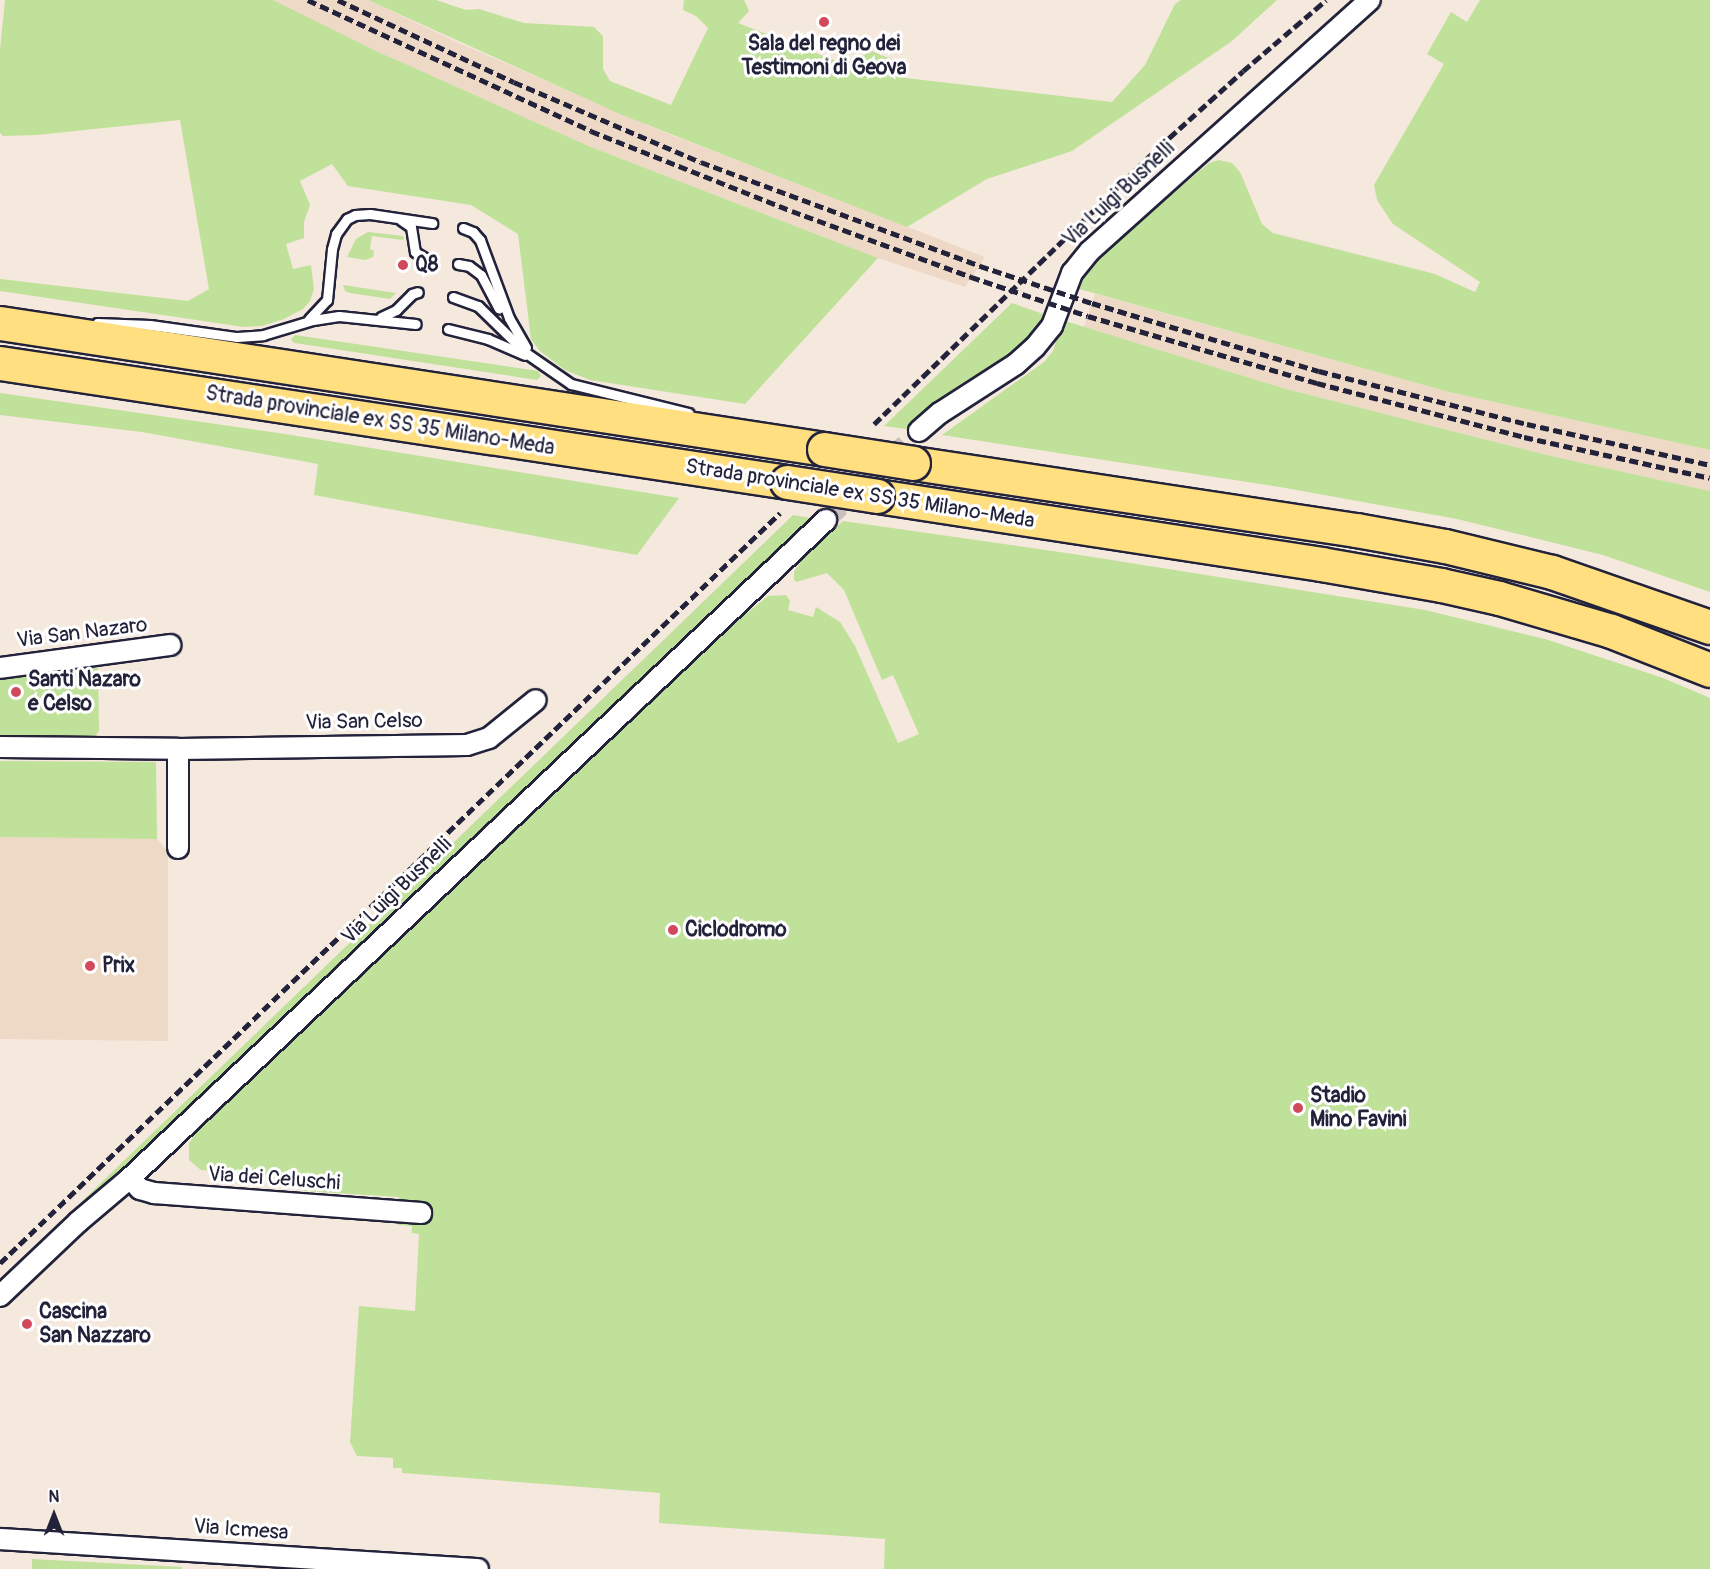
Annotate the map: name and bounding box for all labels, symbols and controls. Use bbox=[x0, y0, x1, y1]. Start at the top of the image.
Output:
marker: Sala del regno dei Testimoni di Geova bbox=[817, 15, 831, 29]
place label: Sala del regno dei Testimoni di Geova bbox=[741, 31, 907, 81]
street label: Via Luigi Busnelli bbox=[1058, 136, 1180, 252]
place label: Q8 bbox=[415, 252, 438, 278]
marker: Q8 bbox=[396, 258, 410, 272]
street label: Strada provinciale ex SS 35 Milano-Meda bbox=[204, 381, 556, 461]
street label: Strada provinciale ex SS 35 Milano-Meda bbox=[684, 454, 1036, 534]
street label: Via San Nazaro bbox=[15, 612, 149, 654]
place label: Santi Nazaro e Celso bbox=[28, 667, 141, 717]
marker: Santi Nazaro e Celso bbox=[9, 685, 23, 699]
street label: Via San Celso bbox=[305, 708, 423, 736]
street label: Via Luigi Busnelli bbox=[337, 832, 457, 950]
place label: Ciclodromo bbox=[685, 917, 787, 943]
marker: Ciclodromo bbox=[666, 923, 680, 937]
place label: Prix bbox=[102, 953, 135, 979]
marker: Prix bbox=[83, 959, 97, 973]
place label: Stadio Mino Favini bbox=[1310, 1083, 1407, 1133]
marker: Stadio Mino Favini bbox=[1291, 1101, 1305, 1115]
street label: Via dei Celuschi bbox=[207, 1162, 341, 1196]
place label: Cascina San Nazzaro bbox=[39, 1299, 151, 1349]
marker: Cascina San Nazzaro bbox=[20, 1317, 34, 1331]
north arrow bbox=[24, 1485, 84, 1545]
text: N bbox=[49, 1487, 59, 1507]
street label: Via Icmesa bbox=[193, 1514, 289, 1546]

